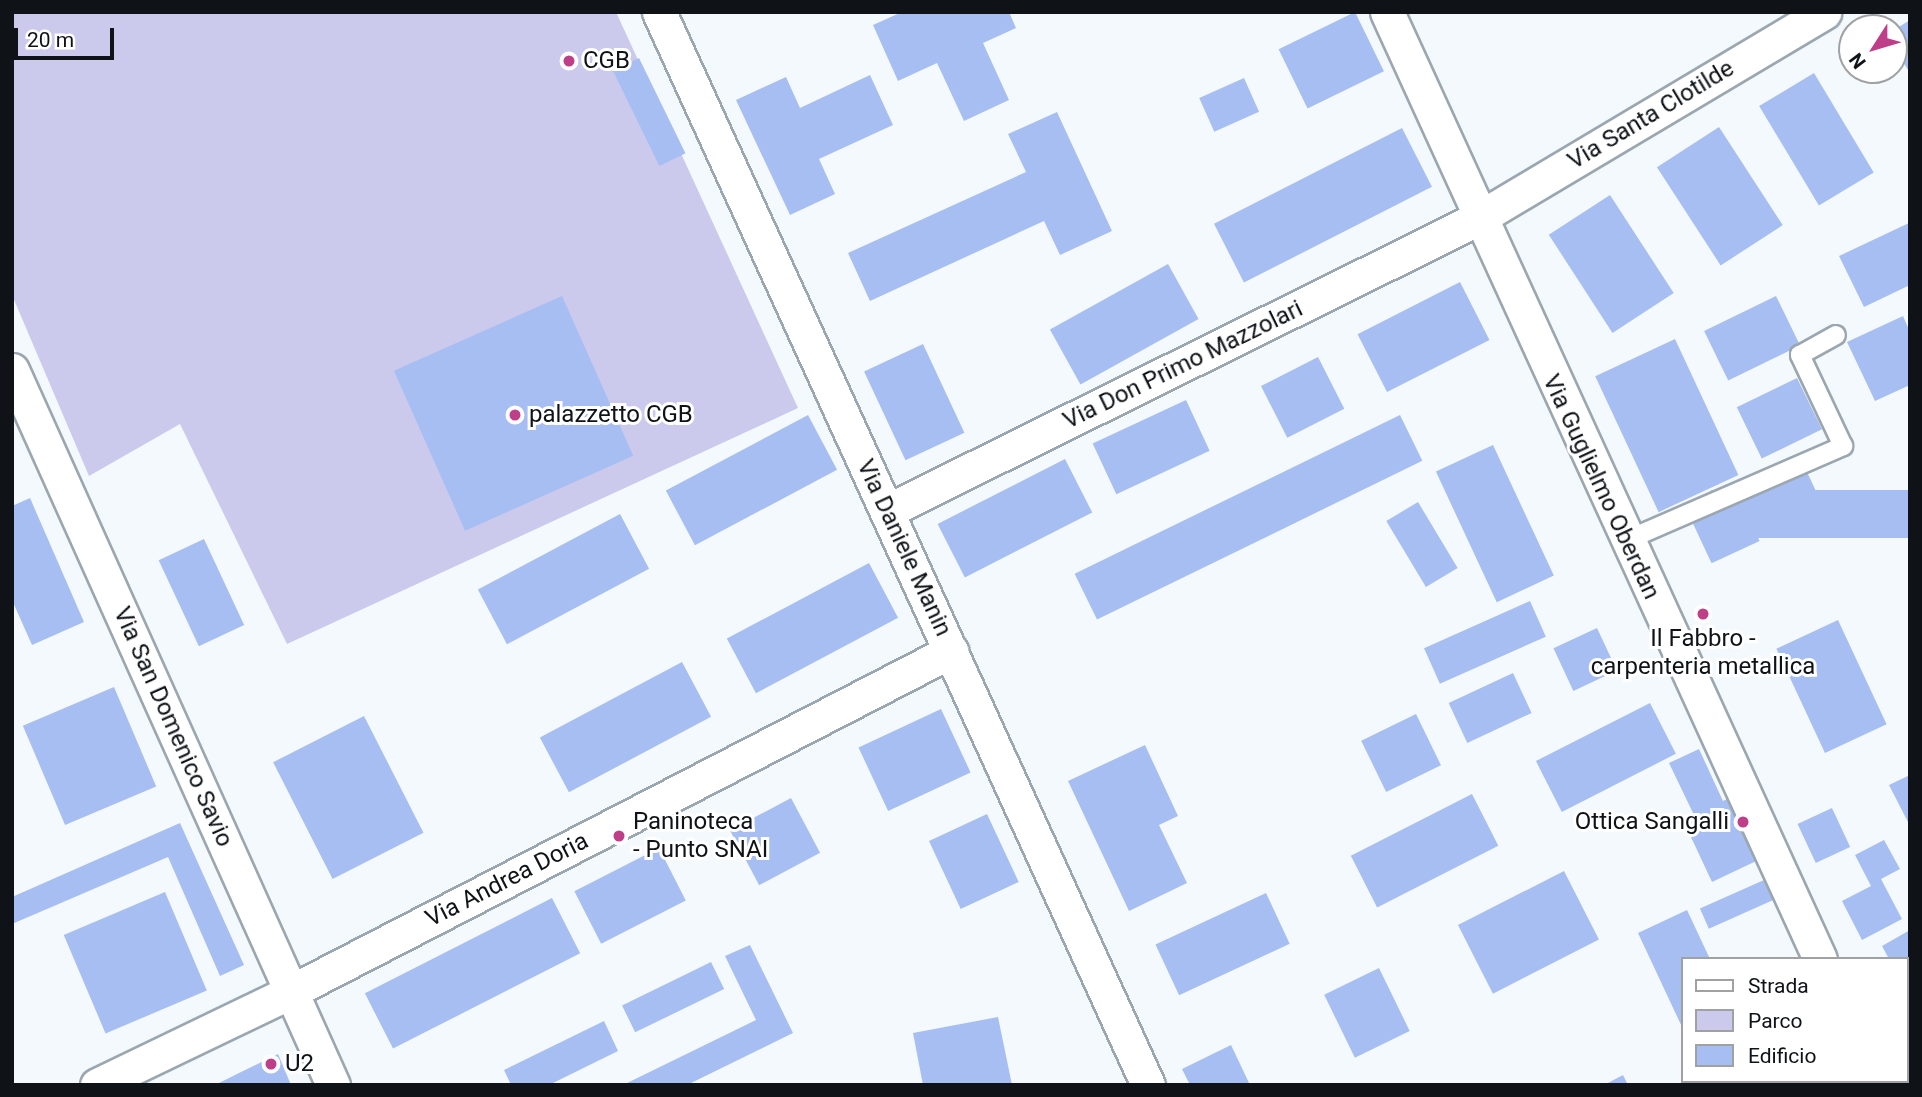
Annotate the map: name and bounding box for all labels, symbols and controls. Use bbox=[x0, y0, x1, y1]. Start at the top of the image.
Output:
scale bar bbox=[18, 14, 117, 58]
north arrow bbox=[1838, 14, 1908, 84]
text: 20 m bbox=[27, 28, 74, 52]
place label: CGB bbox=[583, 47, 630, 75]
text: N bbox=[1844, 48, 1871, 73]
marker: CGB bbox=[561, 53, 577, 69]
street label: Via Santa Clotilde bbox=[1563, 54, 1739, 176]
street label: Via Don Primo Mazzolari bbox=[1059, 294, 1307, 436]
street label: Via Guglielmo Oberdan bbox=[1536, 370, 1666, 604]
place label: palazzetto CGB bbox=[529, 401, 693, 429]
marker: palazzetto CGB bbox=[507, 407, 523, 423]
street label: Via Daniele Manin bbox=[850, 455, 958, 641]
street label: Via San Domenico Savio bbox=[107, 603, 239, 851]
marker: Il Fabbro - carpenteria metallica bbox=[1695, 606, 1711, 622]
place label: Il Fabbro - carpenteria metallica bbox=[1591, 625, 1815, 681]
place label: Paninoteca - Punto SNAI bbox=[633, 808, 768, 864]
place label: Ottica Sangalli bbox=[1575, 808, 1729, 836]
marker: Ottica Sangalli bbox=[1735, 814, 1751, 830]
street label: Via Andrea Doria bbox=[421, 827, 593, 933]
marker: Paninoteca - Punto SNAI bbox=[611, 828, 627, 844]
legend bbox=[1680, 957, 1908, 1083]
text: Strada bbox=[1748, 974, 1809, 998]
text: Parco bbox=[1748, 1009, 1802, 1033]
text: Edificio bbox=[1748, 1044, 1816, 1068]
place label: U2 bbox=[285, 1050, 314, 1078]
marker: U2 bbox=[263, 1056, 279, 1072]

